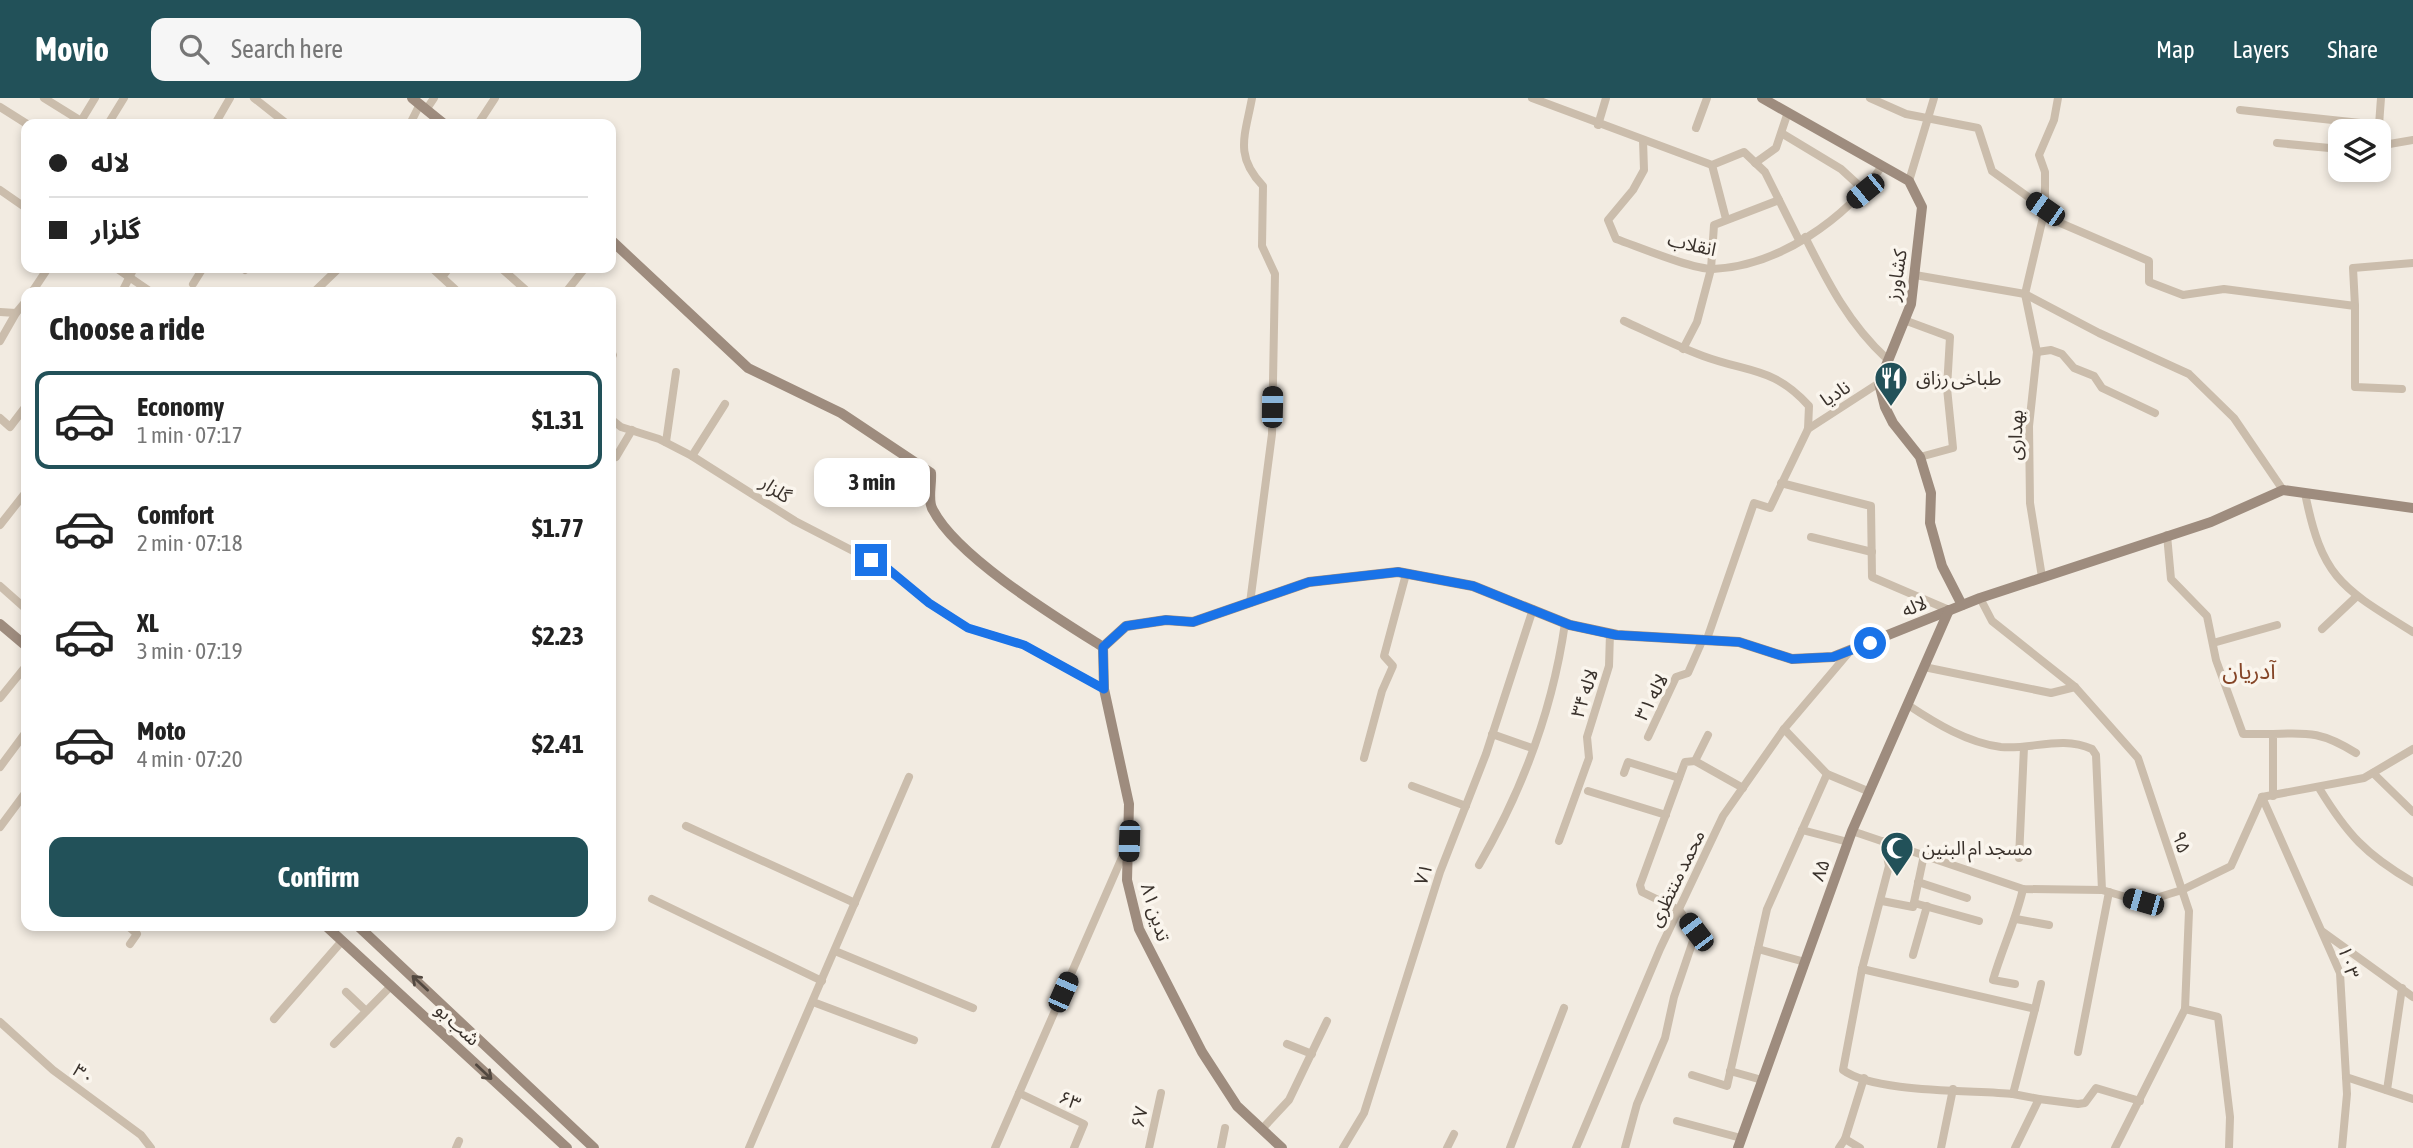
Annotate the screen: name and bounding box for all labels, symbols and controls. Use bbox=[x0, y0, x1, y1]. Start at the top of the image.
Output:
search box bbox=[151, 18, 641, 81]
text: Movio bbox=[35, 30, 109, 68]
icon: search bbox=[175, 30, 213, 68]
text: Search here bbox=[231, 34, 343, 64]
text: Map bbox=[2156, 36, 2195, 63]
text: Layers bbox=[2233, 36, 2289, 63]
text: Share bbox=[2327, 36, 2378, 63]
map controls bbox=[2328, 119, 2391, 182]
button: layers bbox=[2328, 119, 2391, 182]
text: لاله bbox=[91, 148, 130, 178]
car bbox=[1843, 170, 1888, 212]
car bbox=[2022, 188, 2069, 230]
text: گلزار bbox=[91, 215, 141, 245]
street label: انقلاب bbox=[1665, 228, 1718, 261]
street label: کشاورز bbox=[1881, 246, 1912, 304]
text: Choose a ride bbox=[49, 310, 205, 347]
restaurant icon: طباخی رزاق bbox=[1872, 359, 1910, 408]
place label: طباخی رزاق bbox=[1916, 367, 2002, 390]
street label: نادیا bbox=[1816, 375, 1854, 411]
car bbox=[1262, 386, 1283, 428]
icon: car bbox=[53, 389, 116, 452]
text: Economy bbox=[137, 392, 224, 422]
text: $1.31 bbox=[532, 405, 584, 435]
street label: بهداری bbox=[2003, 409, 2028, 461]
text: 1 min · 07:17 bbox=[137, 422, 243, 448]
callout: 3 min bbox=[813, 458, 929, 508]
text: 3 min bbox=[849, 469, 895, 495]
street label: گلزار bbox=[755, 470, 796, 509]
icon: car bbox=[53, 497, 116, 560]
text: Comfort bbox=[137, 500, 214, 530]
text: $1.77 bbox=[532, 513, 584, 543]
text: 2 min · 07:18 bbox=[137, 530, 243, 556]
route end bbox=[855, 544, 887, 576]
street label: لاله bbox=[1898, 591, 1930, 621]
icon: car bbox=[53, 605, 116, 668]
text: XL bbox=[137, 608, 159, 638]
text: $2.23 bbox=[532, 621, 584, 651]
route start bbox=[1854, 627, 1886, 659]
text: 3 min · 07:19 bbox=[137, 638, 243, 664]
district label: آدریان bbox=[2222, 658, 2277, 685]
street label: لاله ۳۴ bbox=[1566, 666, 1602, 720]
street label: لاله ۳۱ bbox=[1630, 670, 1672, 724]
icon: car bbox=[53, 713, 116, 776]
text: Moto bbox=[137, 716, 186, 746]
text: $2.41 bbox=[532, 729, 584, 759]
text: 4 min · 07:20 bbox=[137, 746, 243, 772]
car bbox=[1118, 820, 1141, 862]
street label: محمد منتظری bbox=[1643, 826, 1710, 930]
street label: ۹۵ bbox=[2168, 828, 2196, 856]
mosque icon: مسجد ام البنین bbox=[1878, 829, 1916, 878]
button: Confirm bbox=[49, 837, 588, 917]
place label: مسجد ام البنین bbox=[1922, 837, 2033, 863]
street label: ۸۵ bbox=[1806, 856, 1834, 884]
street label: ۷۱ bbox=[1409, 860, 1437, 888]
street label: تدین ۸۱ bbox=[1136, 880, 1175, 944]
car bbox=[2120, 886, 2167, 918]
car bbox=[1675, 909, 1718, 955]
street label: ۱۰۳ bbox=[2334, 943, 2364, 981]
car bbox=[1045, 969, 1082, 1015]
one-way arrow bbox=[411, 975, 428, 992]
street label: شب بو bbox=[431, 998, 485, 1051]
street label: ۳۰ bbox=[69, 1059, 99, 1089]
one-way arrow bbox=[475, 1063, 492, 1080]
street label: ۶۳ bbox=[1055, 1085, 1085, 1115]
street label: ۶۷ bbox=[1126, 1104, 1152, 1130]

